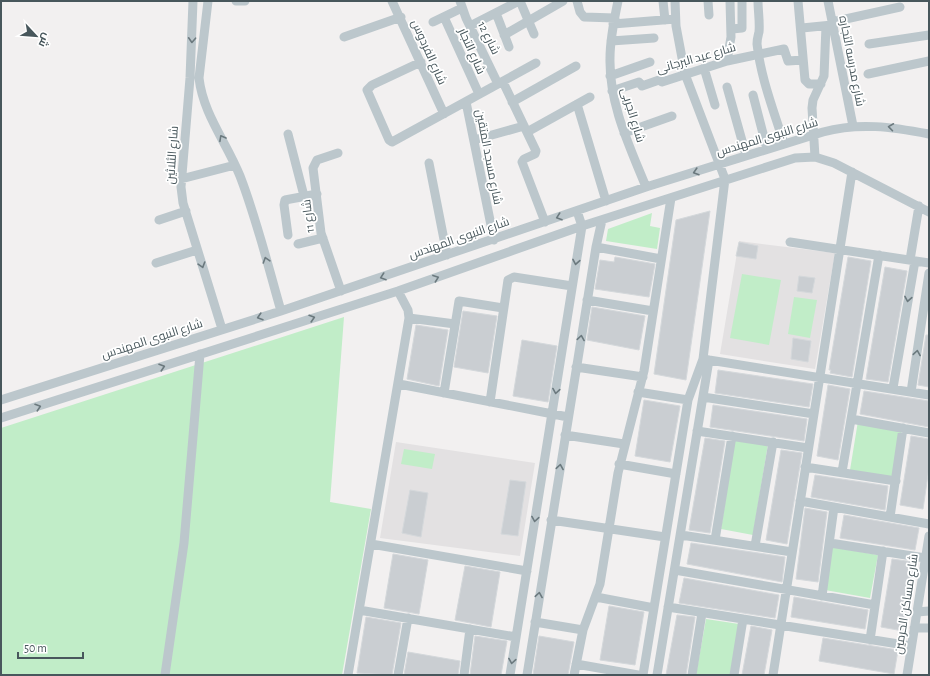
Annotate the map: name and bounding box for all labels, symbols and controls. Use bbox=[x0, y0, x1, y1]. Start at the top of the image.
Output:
street label: شارع مدرسه التجاره bbox=[835, 15, 867, 108]
north arrow bbox=[16, 16, 56, 56]
street label: شارع الفردوس bbox=[407, 18, 449, 87]
street label: شارع 12 bbox=[474, 20, 502, 57]
street label: شارع التجار bbox=[454, 25, 488, 77]
text: ش bbox=[36, 31, 53, 49]
one-way arrow bbox=[187, 37, 196, 43]
street label: شارع عيد البرجانى bbox=[655, 41, 738, 77]
street label: شارع الجربى bbox=[617, 86, 647, 144]
street label: شارع مسجد المتقين bbox=[472, 108, 504, 206]
street label: شارع النبوى المهندس bbox=[715, 116, 820, 160]
one-way arrow bbox=[887, 123, 894, 132]
street label: شارع الثلاثين bbox=[164, 125, 182, 185]
one-way arrow bbox=[219, 135, 227, 142]
one-way arrow bbox=[693, 167, 700, 176]
street label: شارع 11 bbox=[300, 198, 318, 233]
one-way arrow bbox=[556, 212, 563, 221]
street label: شارع النبوى المهندس bbox=[407, 215, 512, 263]
one-way arrow bbox=[262, 257, 271, 264]
one-way arrow bbox=[572, 259, 581, 265]
one-way arrow bbox=[197, 261, 206, 268]
one-way arrow bbox=[380, 272, 387, 280]
one-way arrow bbox=[432, 274, 439, 282]
one-way arrow bbox=[904, 296, 913, 302]
one-way arrow bbox=[256, 312, 263, 321]
one-way arrow bbox=[308, 314, 315, 323]
street label: شارع النبوى المهندس bbox=[100, 317, 205, 363]
one-way arrow bbox=[576, 335, 585, 341]
one-way arrow bbox=[912, 350, 921, 356]
one-way arrow bbox=[158, 363, 165, 372]
one-way arrow bbox=[552, 388, 561, 394]
one-way arrow bbox=[35, 403, 42, 412]
one-way arrow bbox=[555, 463, 564, 470]
one-way arrow bbox=[532, 516, 540, 522]
street label: شارع مساكن الحرمين bbox=[892, 553, 922, 655]
one-way arrow bbox=[534, 592, 543, 598]
scale bar bbox=[18, 634, 83, 660]
text: 50 m bbox=[24, 642, 47, 654]
one-way arrow bbox=[508, 658, 517, 664]

